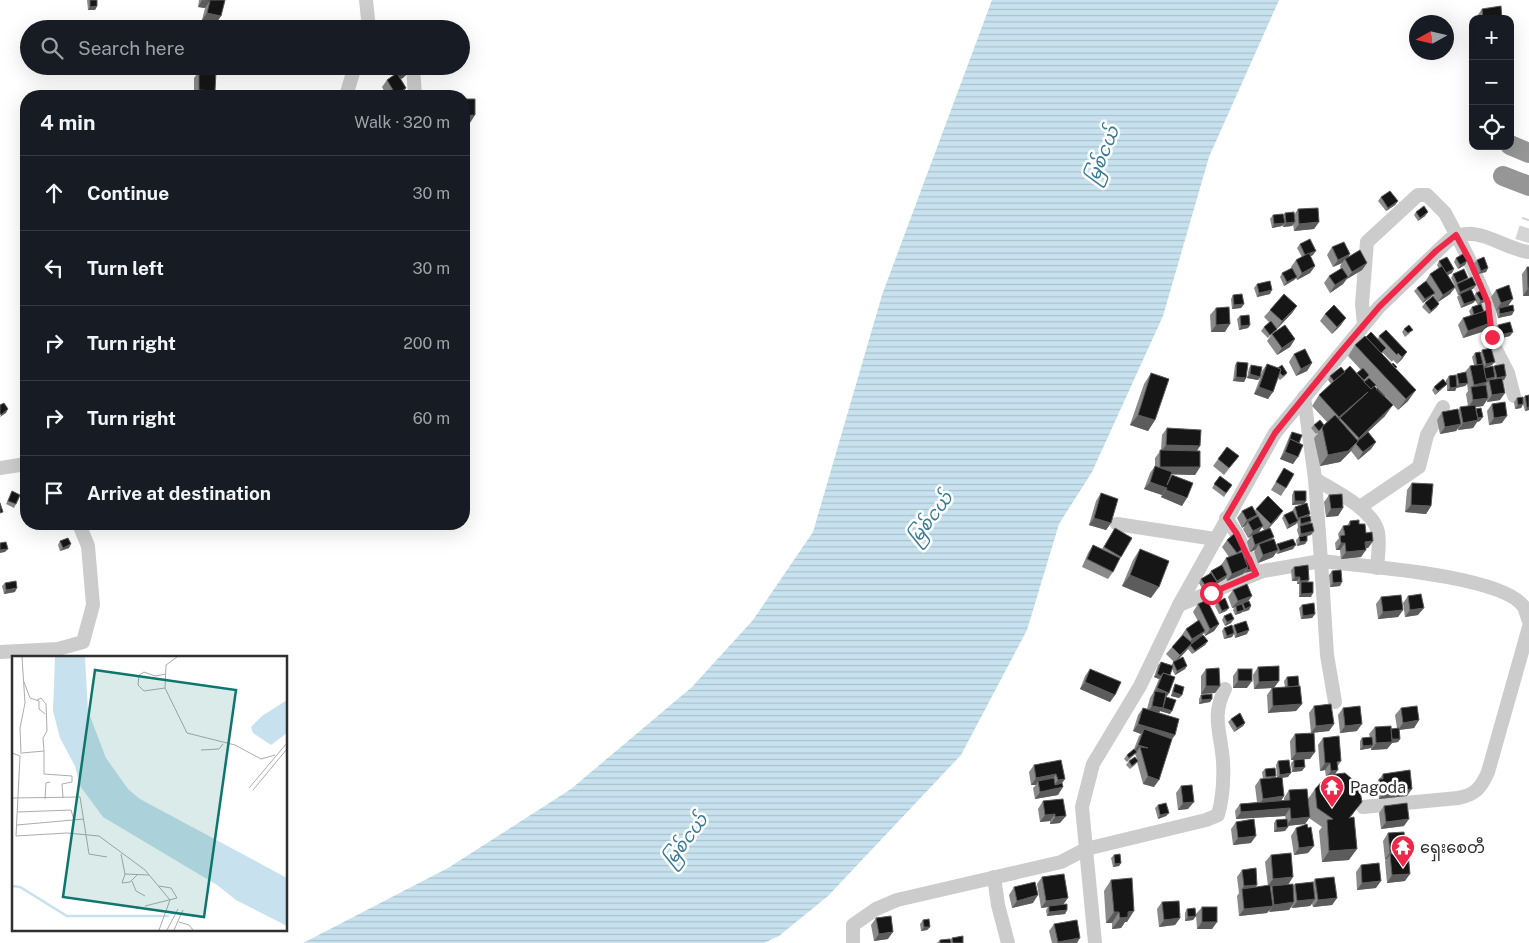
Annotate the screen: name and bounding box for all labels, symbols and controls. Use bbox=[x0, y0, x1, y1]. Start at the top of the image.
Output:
north arrow bbox=[1409, 15, 1454, 60]
map controls bbox=[1469, 15, 1514, 150]
button: + bbox=[1469, 15, 1514, 60]
search box bbox=[20, 20, 470, 75]
icon: search bbox=[38, 34, 66, 62]
text: Search here bbox=[78, 37, 185, 59]
button: − bbox=[1469, 60, 1514, 105]
button: locate bbox=[1469, 105, 1514, 150]
text: 4 min bbox=[40, 110, 95, 135]
text: Walk · 320 m bbox=[354, 113, 450, 132]
water label: မြစ်ငယ် bbox=[1079, 121, 1128, 189]
icon: ahead bbox=[40, 179, 68, 207]
text: Continue bbox=[87, 182, 169, 204]
text: 30 m bbox=[413, 184, 450, 203]
icon: left bbox=[40, 254, 68, 282]
text: Turn left bbox=[87, 257, 164, 279]
text: 30 m bbox=[413, 259, 450, 278]
route end bbox=[1481, 326, 1504, 349]
icon: right bbox=[40, 329, 68, 357]
text: Turn right bbox=[87, 332, 176, 354]
text: 200 m bbox=[403, 334, 450, 353]
icon: right bbox=[40, 404, 68, 432]
text: Turn right bbox=[87, 407, 176, 429]
text: 60 m bbox=[413, 409, 450, 428]
icon: arrive bbox=[40, 479, 68, 507]
text: Arrive at destination bbox=[87, 482, 271, 504]
water label: မြစ်ငယ် bbox=[902, 485, 962, 551]
route start bbox=[1200, 582, 1223, 605]
inset map bbox=[12, 656, 288, 930]
temple icon: Pagoda bbox=[1319, 774, 1345, 808]
place label: Pagoda bbox=[1350, 778, 1406, 797]
water label: မြစ်ငယ် bbox=[657, 807, 717, 873]
temple icon: ရှေးစေတီ bbox=[1390, 834, 1416, 868]
place label: ရှေးစေတီ bbox=[1420, 837, 1485, 862]

